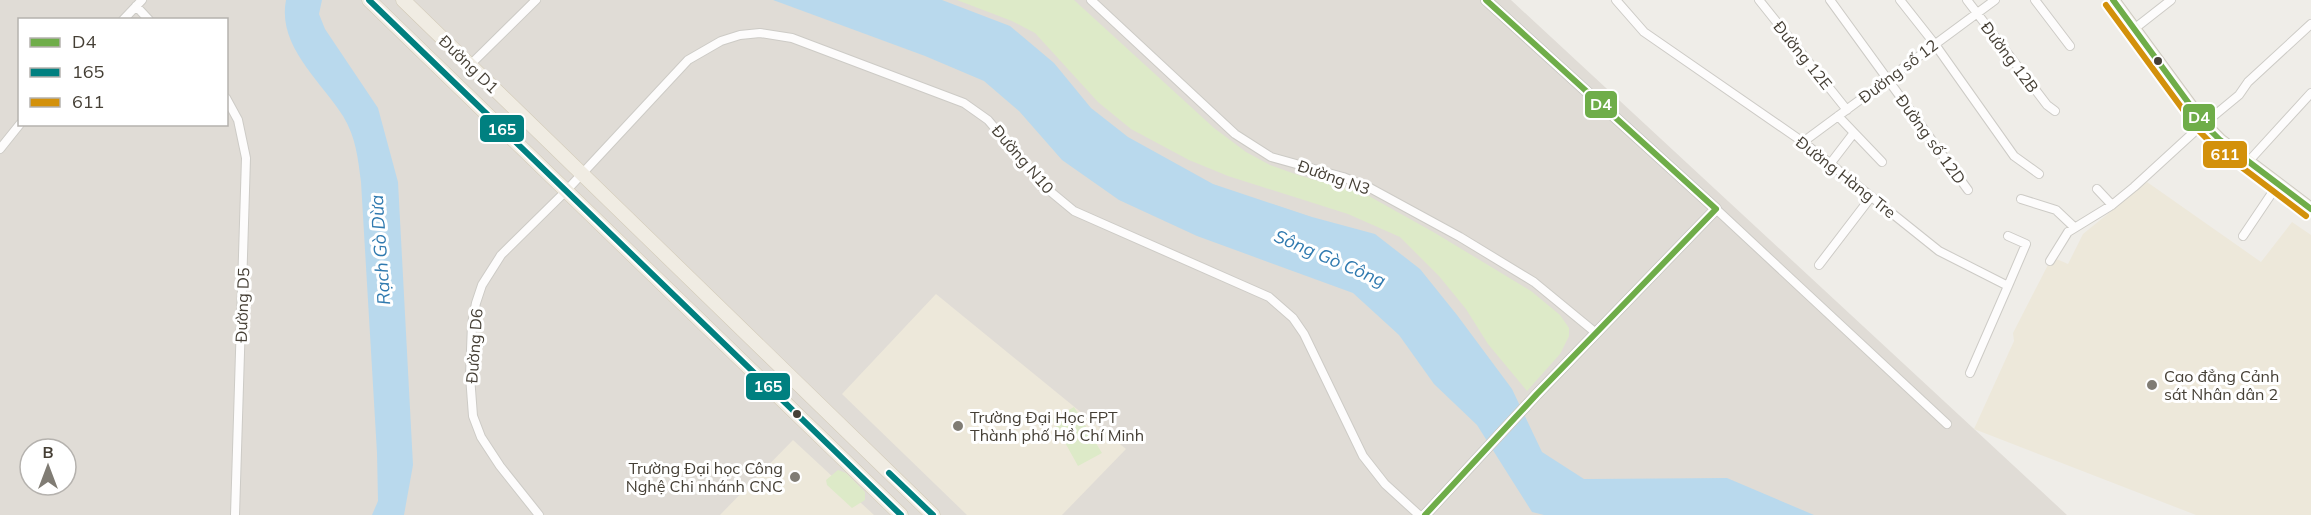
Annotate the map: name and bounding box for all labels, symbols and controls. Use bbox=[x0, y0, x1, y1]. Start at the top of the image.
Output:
street label: Đường 12E bbox=[1769, 17, 1837, 93]
legend bbox=[18, 18, 228, 126]
street label: Đường 12B bbox=[1977, 18, 2043, 96]
text: D4 bbox=[72, 30, 96, 53]
street label: Đường D1 bbox=[435, 31, 503, 97]
street label: Đường số 12 bbox=[1854, 35, 1942, 107]
unlabelled marker bbox=[2152, 55, 2164, 67]
text: 165 bbox=[72, 60, 105, 83]
text: 611 bbox=[72, 90, 104, 113]
line badge: D4 bbox=[1584, 90, 1618, 119]
street label: Đường số 12D bbox=[1892, 90, 1970, 188]
text: D4 bbox=[1590, 94, 1612, 114]
line badge: D4 bbox=[2182, 103, 2216, 132]
text: D4 bbox=[2188, 107, 2210, 127]
line badge: 165 bbox=[479, 114, 525, 143]
text: 165 bbox=[488, 119, 517, 139]
street label: Đường N10 bbox=[988, 120, 1058, 198]
street label: Đường Hàng Tre bbox=[1792, 132, 1900, 222]
line badge: 611 bbox=[2202, 140, 2248, 169]
text: 611 bbox=[2211, 144, 2239, 164]
street label: Đường N3 bbox=[1295, 155, 1373, 199]
water label: Rạch Gò Dừa bbox=[365, 194, 395, 306]
water label: Sông Gò Công bbox=[1271, 224, 1389, 292]
street label: Đường D5 bbox=[231, 267, 253, 343]
street label: Đường D6 bbox=[461, 308, 487, 384]
place label: Cao đẳng Cảnh sát Nhân dân 2 bbox=[2164, 366, 2279, 404]
line badge: 165 bbox=[745, 372, 791, 401]
text: 165 bbox=[754, 376, 783, 396]
marker: Cao đẳng Cảnh sát Nhân dân 2 bbox=[2145, 378, 2159, 392]
place label: Trường Đại Học FPT Thành phố Hồ Chí Minh bbox=[970, 407, 1144, 445]
unlabelled marker bbox=[791, 408, 803, 420]
marker: Trường Đại Học FPT Thành phố Hồ Chí Minh bbox=[951, 419, 965, 433]
north arrow bbox=[18, 437, 78, 497]
text: B bbox=[42, 442, 54, 462]
place label: Trường Đại học Công Nghệ Chi nhánh CNC bbox=[626, 458, 783, 496]
marker: Trường Đại học Công Nghệ Chi nhánh CNC bbox=[788, 470, 802, 484]

